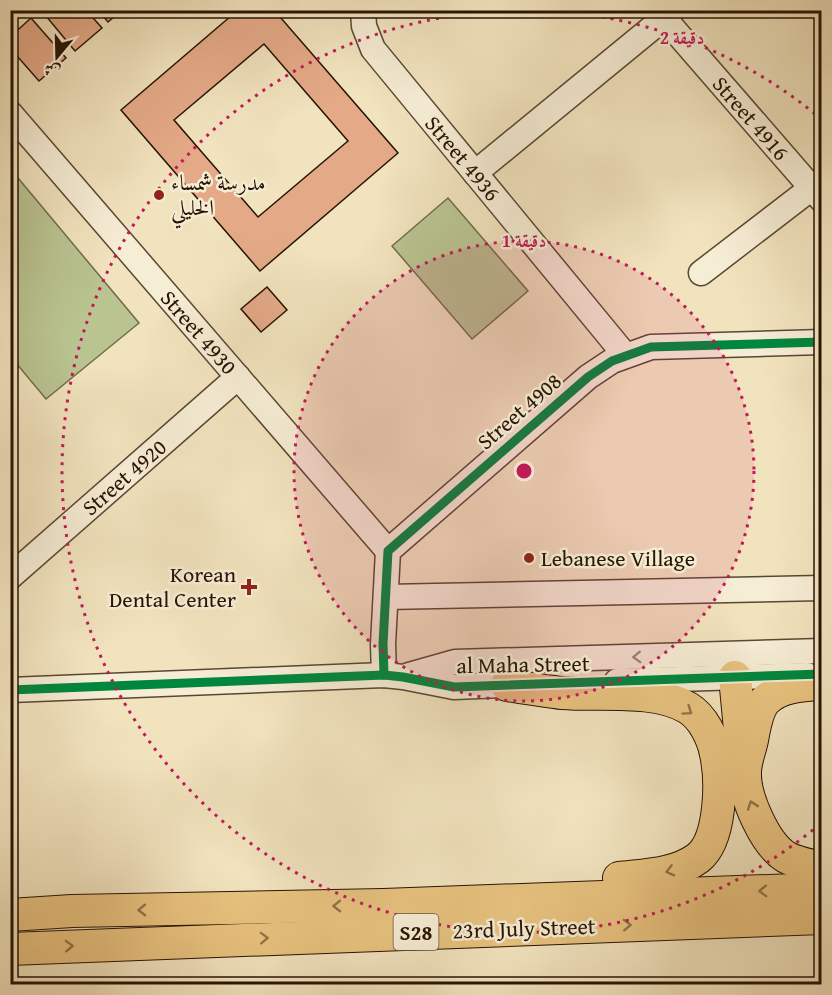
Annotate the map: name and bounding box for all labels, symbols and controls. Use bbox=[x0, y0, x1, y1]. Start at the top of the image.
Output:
text: 2 دقيقة bbox=[660, 24, 704, 51]
north arrow bbox=[27, 27, 87, 87]
text: ش bbox=[41, 57, 64, 85]
street label: Street 4916 bbox=[705, 69, 797, 167]
street label: Street 4936 bbox=[418, 108, 508, 208]
place label: مدرسة شمساء الخليلي bbox=[171, 166, 266, 229]
marker: مدرسة شمساء الخليلي bbox=[152, 188, 166, 202]
text: 1 دقيقة bbox=[502, 227, 546, 254]
street label: Street 4930 bbox=[153, 283, 245, 381]
street label: Street 4908 bbox=[470, 365, 568, 457]
street label: Street 4920 bbox=[75, 431, 173, 523]
centre of rings bbox=[514, 461, 534, 481]
place label: Lebanese Village bbox=[541, 542, 695, 574]
marker: Lebanese Village bbox=[522, 551, 536, 565]
place label: Korean Dental Center bbox=[109, 558, 237, 615]
marker: Korean Dental Center bbox=[240, 578, 258, 596]
street label: al Maha Street bbox=[456, 647, 590, 681]
one-way arrow bbox=[633, 651, 642, 664]
one-way arrow bbox=[681, 703, 692, 714]
one-way arrow bbox=[747, 800, 760, 811]
one-way arrow bbox=[665, 863, 675, 876]
one-way arrow bbox=[759, 885, 768, 898]
one-way arrow bbox=[333, 900, 342, 912]
one-way arrow bbox=[138, 904, 147, 916]
street label: 23rd July Street bbox=[452, 910, 596, 946]
road number: S28 bbox=[394, 914, 438, 950]
one-way arrow bbox=[622, 918, 631, 931]
one-way arrow bbox=[259, 932, 268, 945]
one-way arrow bbox=[64, 940, 73, 953]

